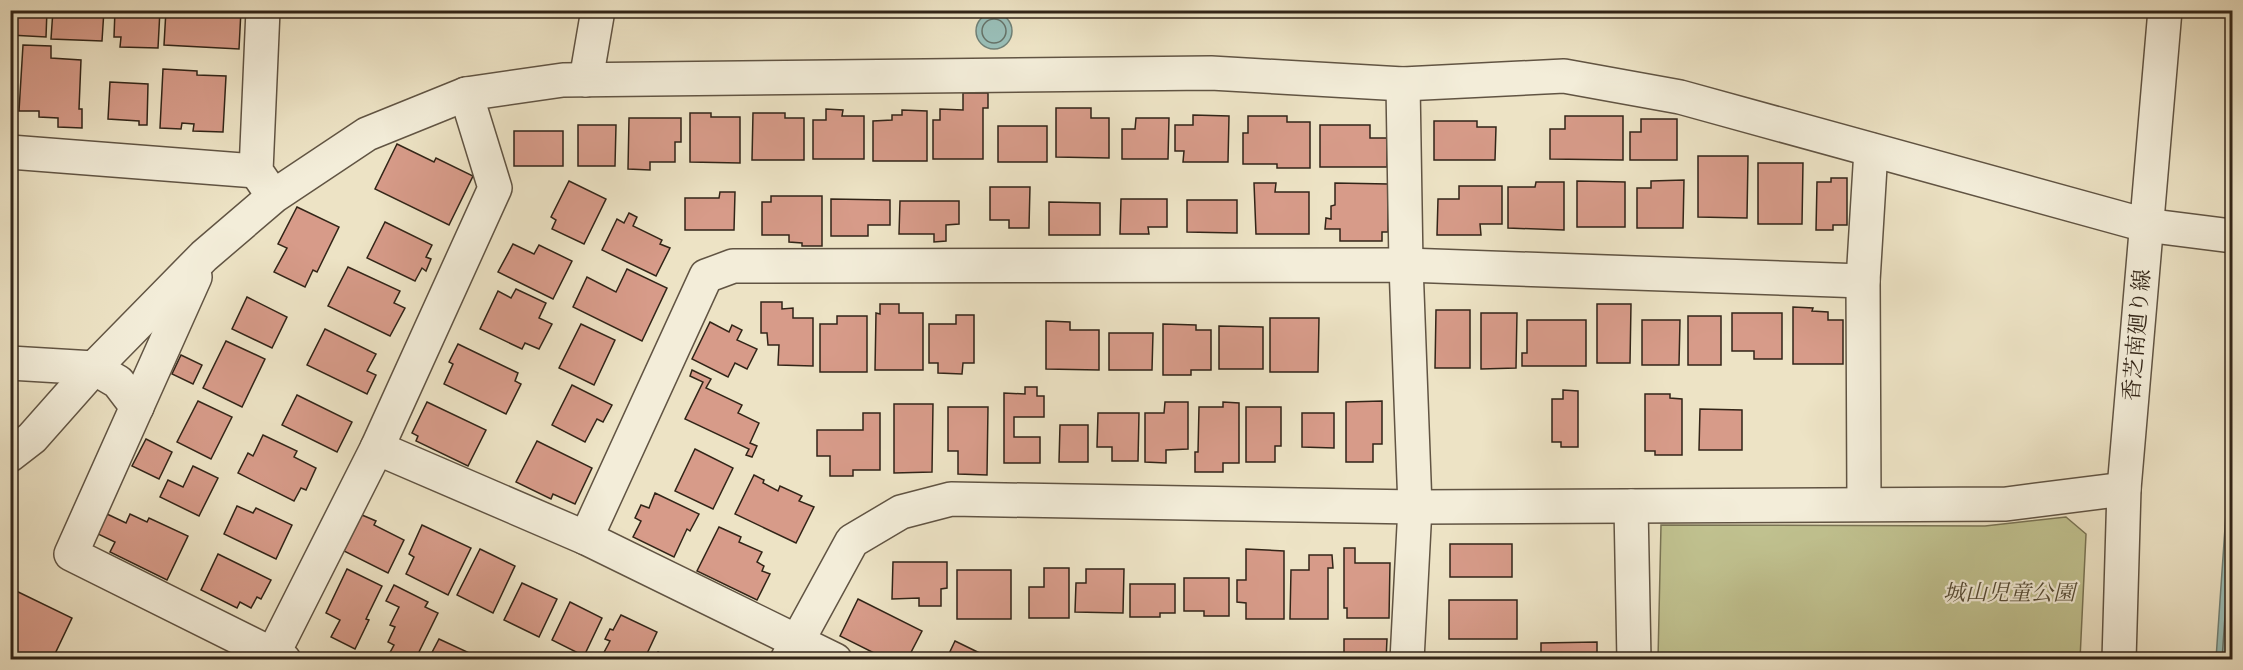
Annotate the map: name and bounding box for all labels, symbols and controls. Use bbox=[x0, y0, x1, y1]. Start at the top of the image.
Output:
street label: 香芝南廻り線 bbox=[2117, 268, 2156, 402]
park label: 城山児童公園 bbox=[1943, 579, 2078, 606]

